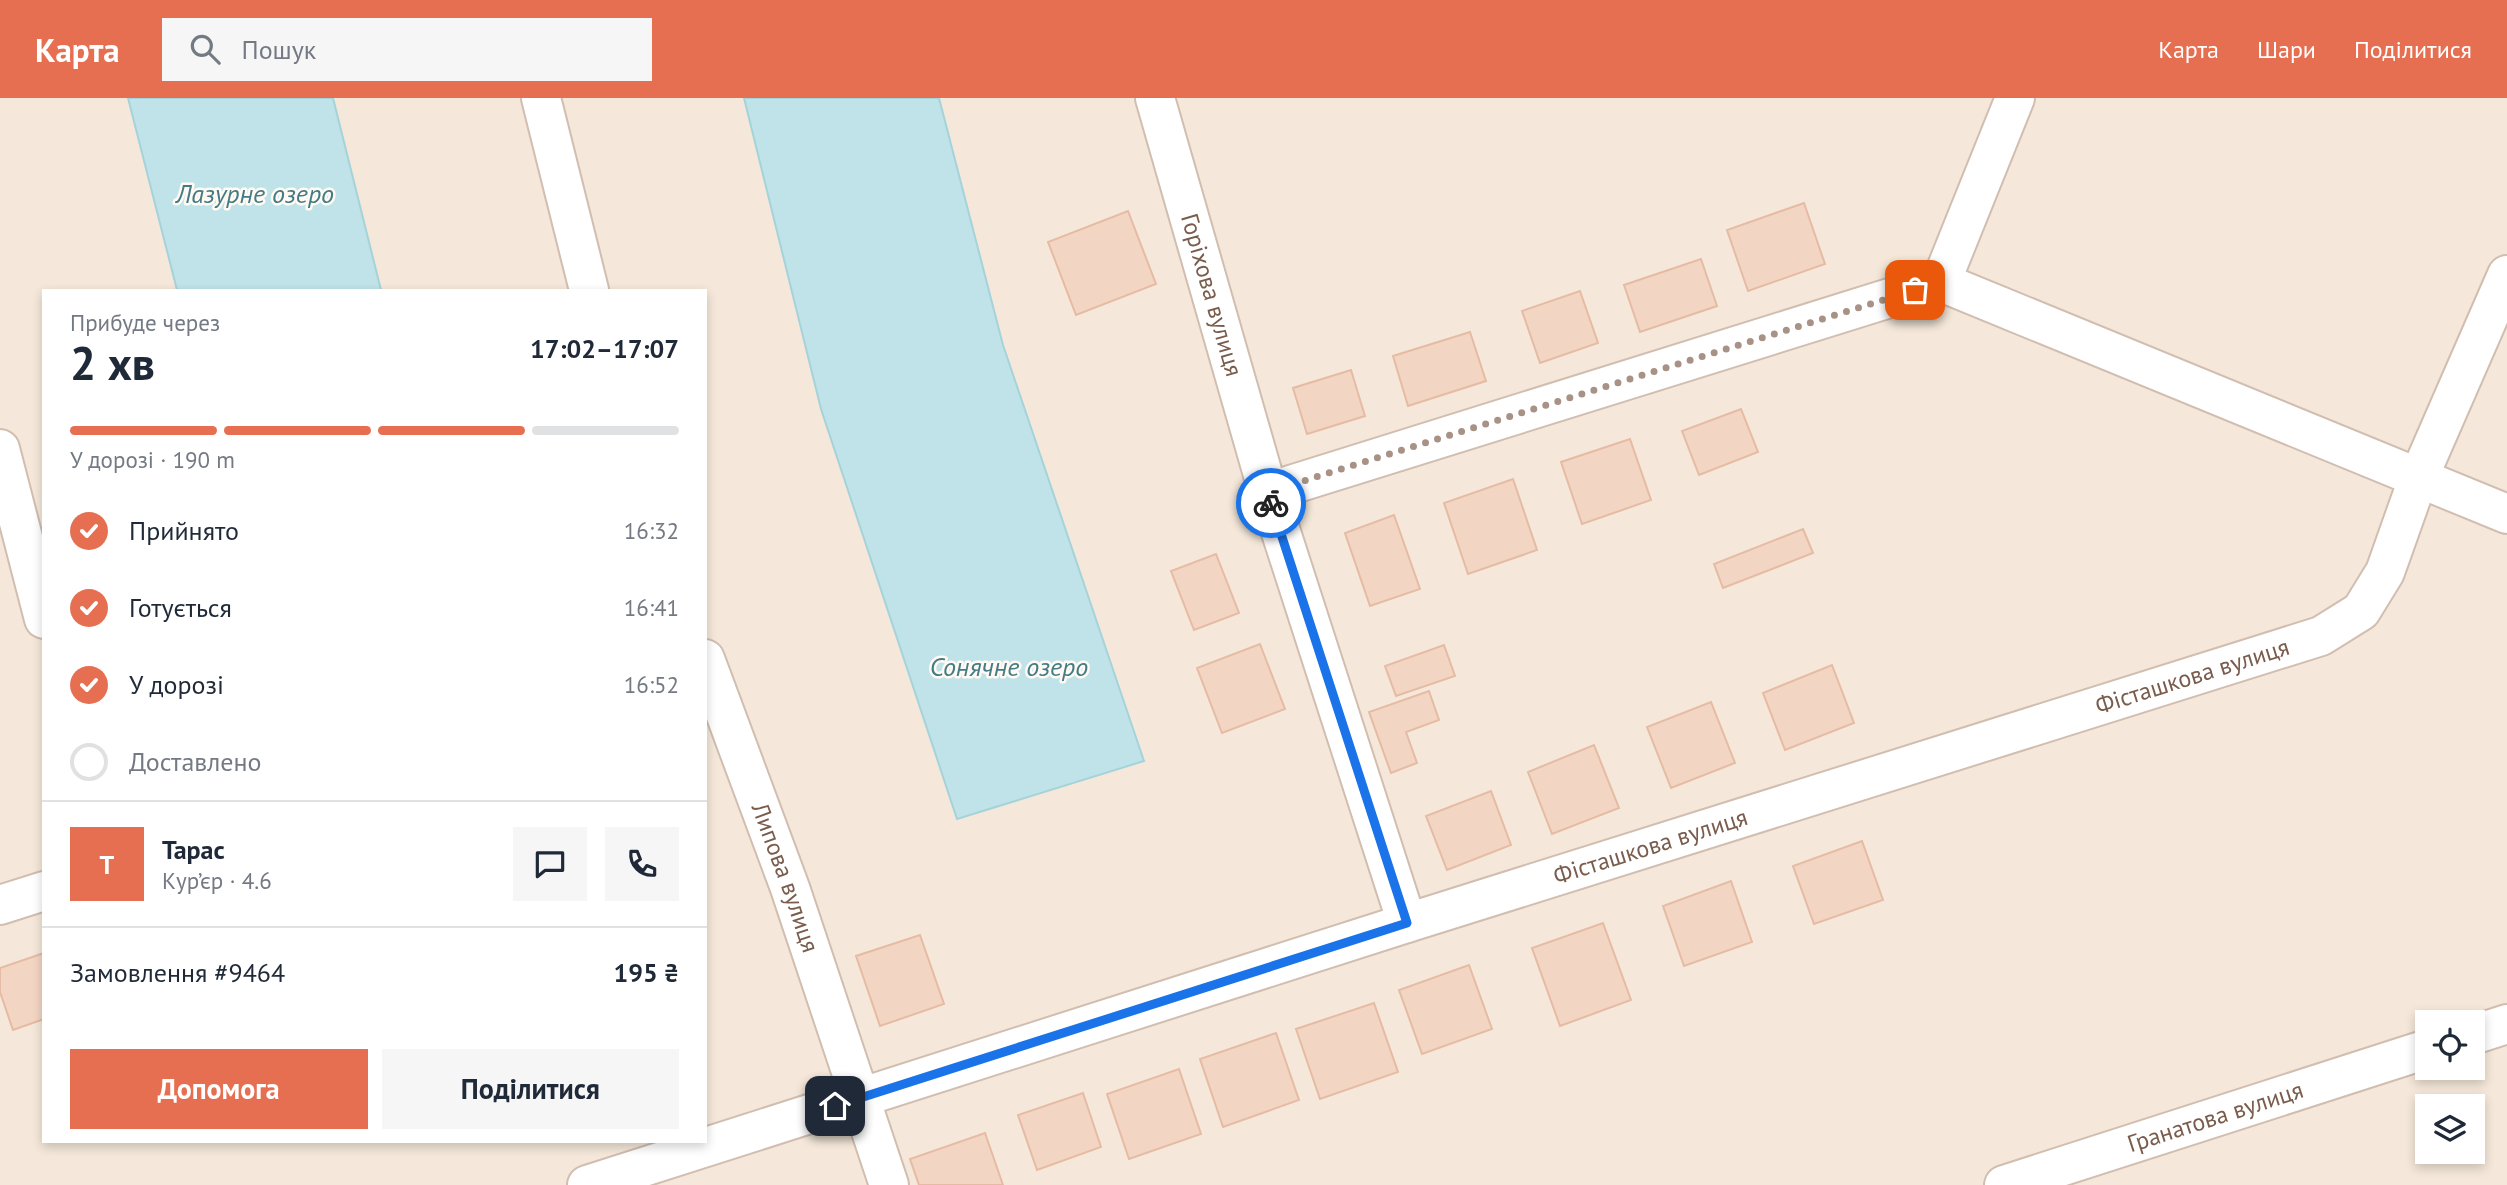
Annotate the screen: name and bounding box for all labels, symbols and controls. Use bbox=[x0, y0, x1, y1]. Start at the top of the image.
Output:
search box bbox=[162, 18, 652, 81]
text: Карта bbox=[35, 28, 120, 71]
icon: search bbox=[186, 30, 224, 68]
text: Пошук bbox=[242, 33, 316, 66]
text: Карта bbox=[2158, 34, 2219, 65]
text: Шари bbox=[2257, 34, 2316, 65]
text: Поділитися bbox=[2354, 34, 2472, 65]
water label: Лазурне озеро bbox=[174, 177, 334, 210]
street label: Горіхова вулиця bbox=[1174, 210, 1250, 380]
pin bbox=[1885, 260, 1945, 320]
icon: bag bbox=[1896, 271, 1934, 309]
text: Прибуде через bbox=[70, 308, 220, 337]
text: 17:02–17:07 bbox=[530, 332, 679, 365]
text: 2 хв bbox=[70, 333, 155, 393]
text: У дорозі · 190 m bbox=[70, 445, 235, 474]
courier bbox=[1236, 468, 1306, 538]
icon: bike bbox=[1252, 484, 1290, 522]
icon: check bbox=[70, 512, 108, 550]
text: Прийнято bbox=[129, 514, 239, 547]
text: 16:32 bbox=[624, 516, 679, 545]
icon: check bbox=[70, 589, 108, 627]
text: Готується bbox=[129, 591, 232, 624]
text: 16:41 bbox=[624, 593, 679, 622]
street label: Фісташкова вулиця bbox=[2091, 631, 2293, 721]
water label: Сонячне озеро bbox=[930, 650, 1088, 683]
icon: check bbox=[70, 666, 108, 704]
text: У дорозі bbox=[129, 668, 224, 701]
text: 16:52 bbox=[624, 670, 679, 699]
text: Доставлено bbox=[129, 745, 262, 778]
street label: Липова вулиця bbox=[744, 797, 826, 956]
street label: Фісташкова вулиця bbox=[1549, 801, 1751, 891]
button: chat bbox=[513, 827, 587, 901]
button: phone bbox=[605, 827, 679, 901]
text: Тарас bbox=[162, 833, 225, 866]
text: Т bbox=[100, 848, 114, 881]
text: Кур’єр · 4.6 bbox=[162, 866, 272, 895]
text: Замовлення #9464 bbox=[70, 956, 285, 989]
text: 195 ₴ bbox=[613, 956, 679, 989]
map controls bbox=[2415, 1010, 2485, 1164]
button: locate bbox=[2415, 1010, 2485, 1080]
button: Допомога bbox=[70, 1049, 368, 1129]
button: Поділитися bbox=[382, 1049, 679, 1129]
street label: Гранатова вулиця bbox=[2123, 1074, 2307, 1159]
pin bbox=[805, 1076, 865, 1136]
icon: home bbox=[816, 1087, 854, 1125]
button: layers bbox=[2415, 1094, 2485, 1164]

